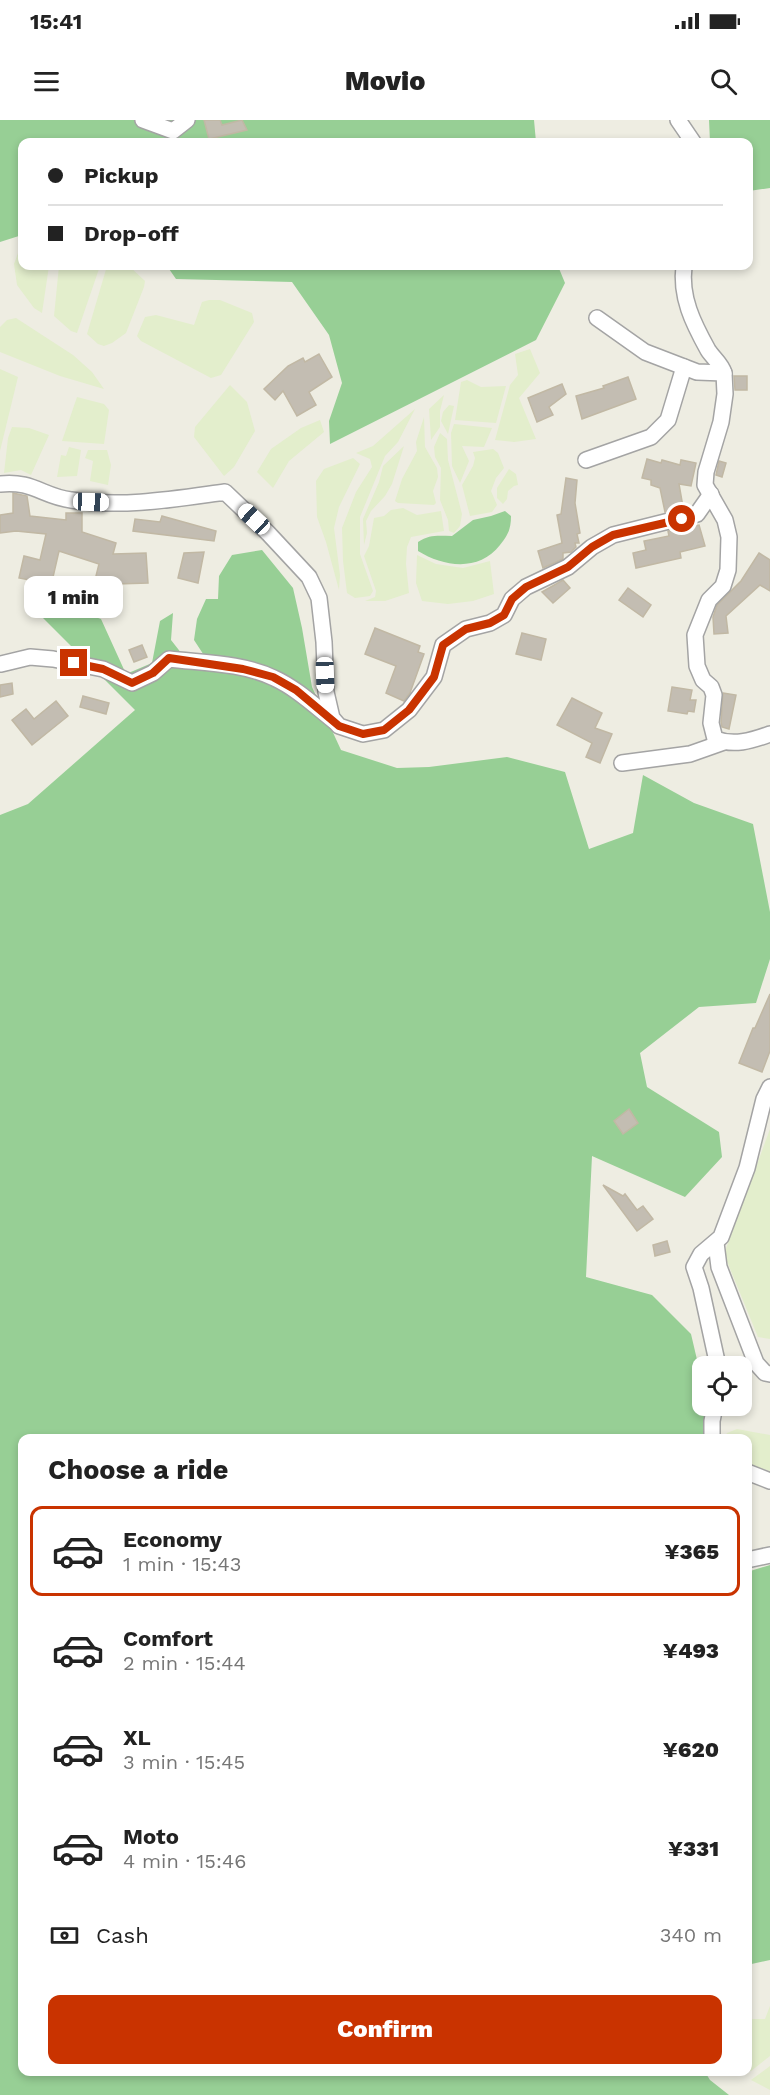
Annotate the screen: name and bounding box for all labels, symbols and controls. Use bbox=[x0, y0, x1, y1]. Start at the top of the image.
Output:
text: 15:41 bbox=[30, 9, 82, 34]
icon: menu bbox=[30, 65, 63, 98]
text: Movio bbox=[345, 65, 425, 97]
icon: search bbox=[707, 65, 740, 98]
text: Pickup bbox=[84, 163, 159, 188]
text: Drop-off bbox=[84, 221, 179, 246]
car bbox=[73, 492, 109, 512]
car bbox=[235, 500, 273, 538]
route start bbox=[668, 505, 695, 532]
callout: 1 min bbox=[25, 576, 124, 618]
text: 1 min bbox=[48, 585, 99, 609]
route end bbox=[60, 649, 87, 676]
car bbox=[315, 657, 335, 693]
map controls bbox=[692, 1356, 752, 1416]
button: locate bbox=[692, 1356, 752, 1416]
text: Choose a ride bbox=[48, 1454, 228, 1486]
icon: car bbox=[51, 1524, 105, 1578]
text: Economy bbox=[123, 1527, 222, 1552]
text: ¥365 bbox=[664, 1539, 719, 1564]
text: 1 min · 15:43 bbox=[123, 1552, 241, 1576]
icon: car bbox=[51, 1623, 105, 1677]
text: Comfort bbox=[123, 1626, 213, 1651]
text: ¥493 bbox=[663, 1638, 719, 1663]
text: 2 min · 15:44 bbox=[123, 1651, 246, 1675]
icon: car bbox=[51, 1722, 105, 1776]
text: XL bbox=[123, 1725, 151, 1750]
text: ¥620 bbox=[663, 1737, 719, 1762]
text: 3 min · 15:45 bbox=[123, 1750, 245, 1774]
icon: car bbox=[51, 1821, 105, 1875]
text: Moto bbox=[123, 1824, 179, 1849]
text: ¥331 bbox=[668, 1836, 719, 1861]
text: 4 min · 15:46 bbox=[123, 1849, 246, 1873]
icon: cash bbox=[48, 1919, 81, 1952]
text: Cash bbox=[96, 1923, 149, 1948]
text: 340 m bbox=[660, 1923, 722, 1947]
button: Confirm bbox=[48, 1995, 722, 2064]

